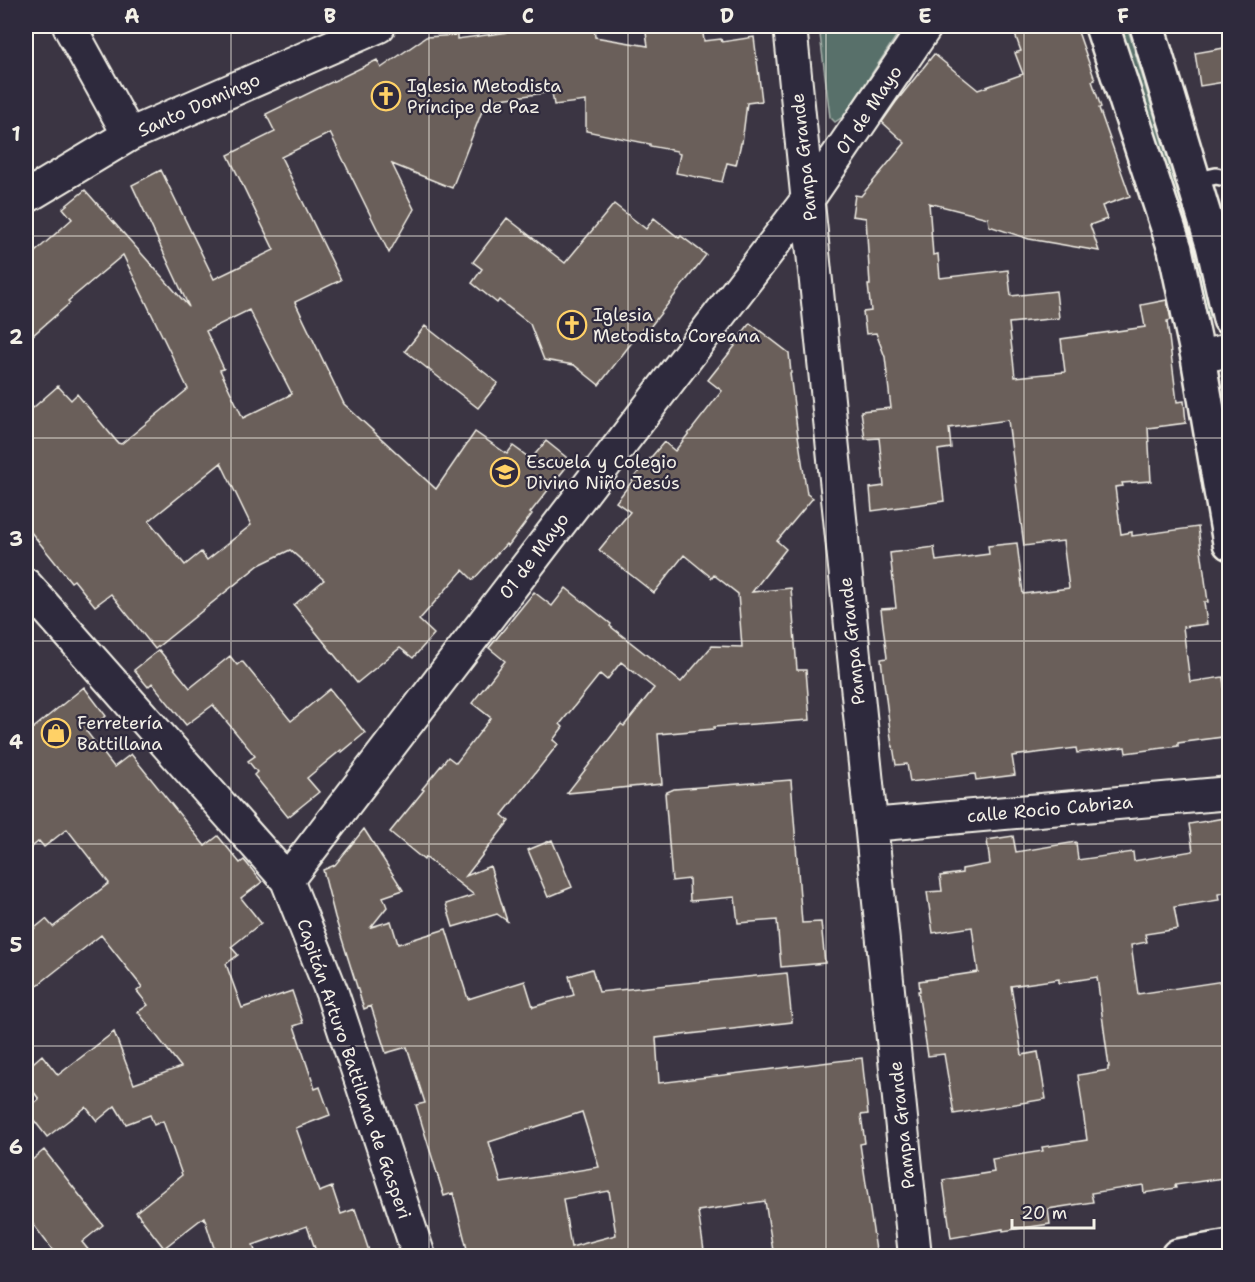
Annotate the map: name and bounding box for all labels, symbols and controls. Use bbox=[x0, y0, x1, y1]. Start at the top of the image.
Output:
text: A bbox=[124, 3, 140, 29]
text: B bbox=[324, 3, 336, 29]
text: C bbox=[522, 3, 534, 29]
text: D bbox=[720, 3, 734, 29]
text: E bbox=[918, 3, 932, 29]
text: F bbox=[1117, 3, 1129, 29]
street label: 01 de Mayo bbox=[830, 61, 908, 159]
street label: Santo Domingo bbox=[134, 67, 264, 143]
place label: Iglesia Metodista Príncipe de Paz bbox=[407, 74, 562, 119]
church icon: Iglesia Metodista Príncipe de Paz bbox=[370, 80, 402, 112]
street label: Pampa Grande bbox=[785, 92, 823, 222]
text: 1 bbox=[11, 121, 21, 147]
place label: Iglesia Metodista Coreana bbox=[593, 303, 760, 348]
church icon: Iglesia Metodista Coreana bbox=[556, 309, 588, 341]
text: 2 bbox=[9, 324, 23, 350]
place label: Escuela y Colegio Divino Niño Jesús bbox=[526, 450, 680, 495]
school or university icon: Escuela y Colegio Divino Niño Jesús bbox=[489, 456, 521, 488]
street label: 01 de Mayo bbox=[494, 508, 574, 604]
text: 3 bbox=[9, 526, 23, 552]
street label: Pampa Grande bbox=[833, 576, 871, 706]
place label: Ferretería Battillana bbox=[77, 711, 163, 756]
shop icon: Ferretería Battillana bbox=[40, 717, 72, 749]
text: 4 bbox=[9, 729, 23, 755]
street label: calle Rocio Cabriza bbox=[966, 790, 1134, 828]
street label: Capitán Arturo Battilana de Gasperi bbox=[291, 916, 417, 1222]
text: 5 bbox=[10, 932, 22, 958]
street label: Pampa Grande bbox=[883, 1060, 921, 1190]
text: 6 bbox=[9, 1134, 23, 1160]
scale bar bbox=[1012, 1192, 1094, 1230]
text: 20 m bbox=[1021, 1201, 1067, 1225]

